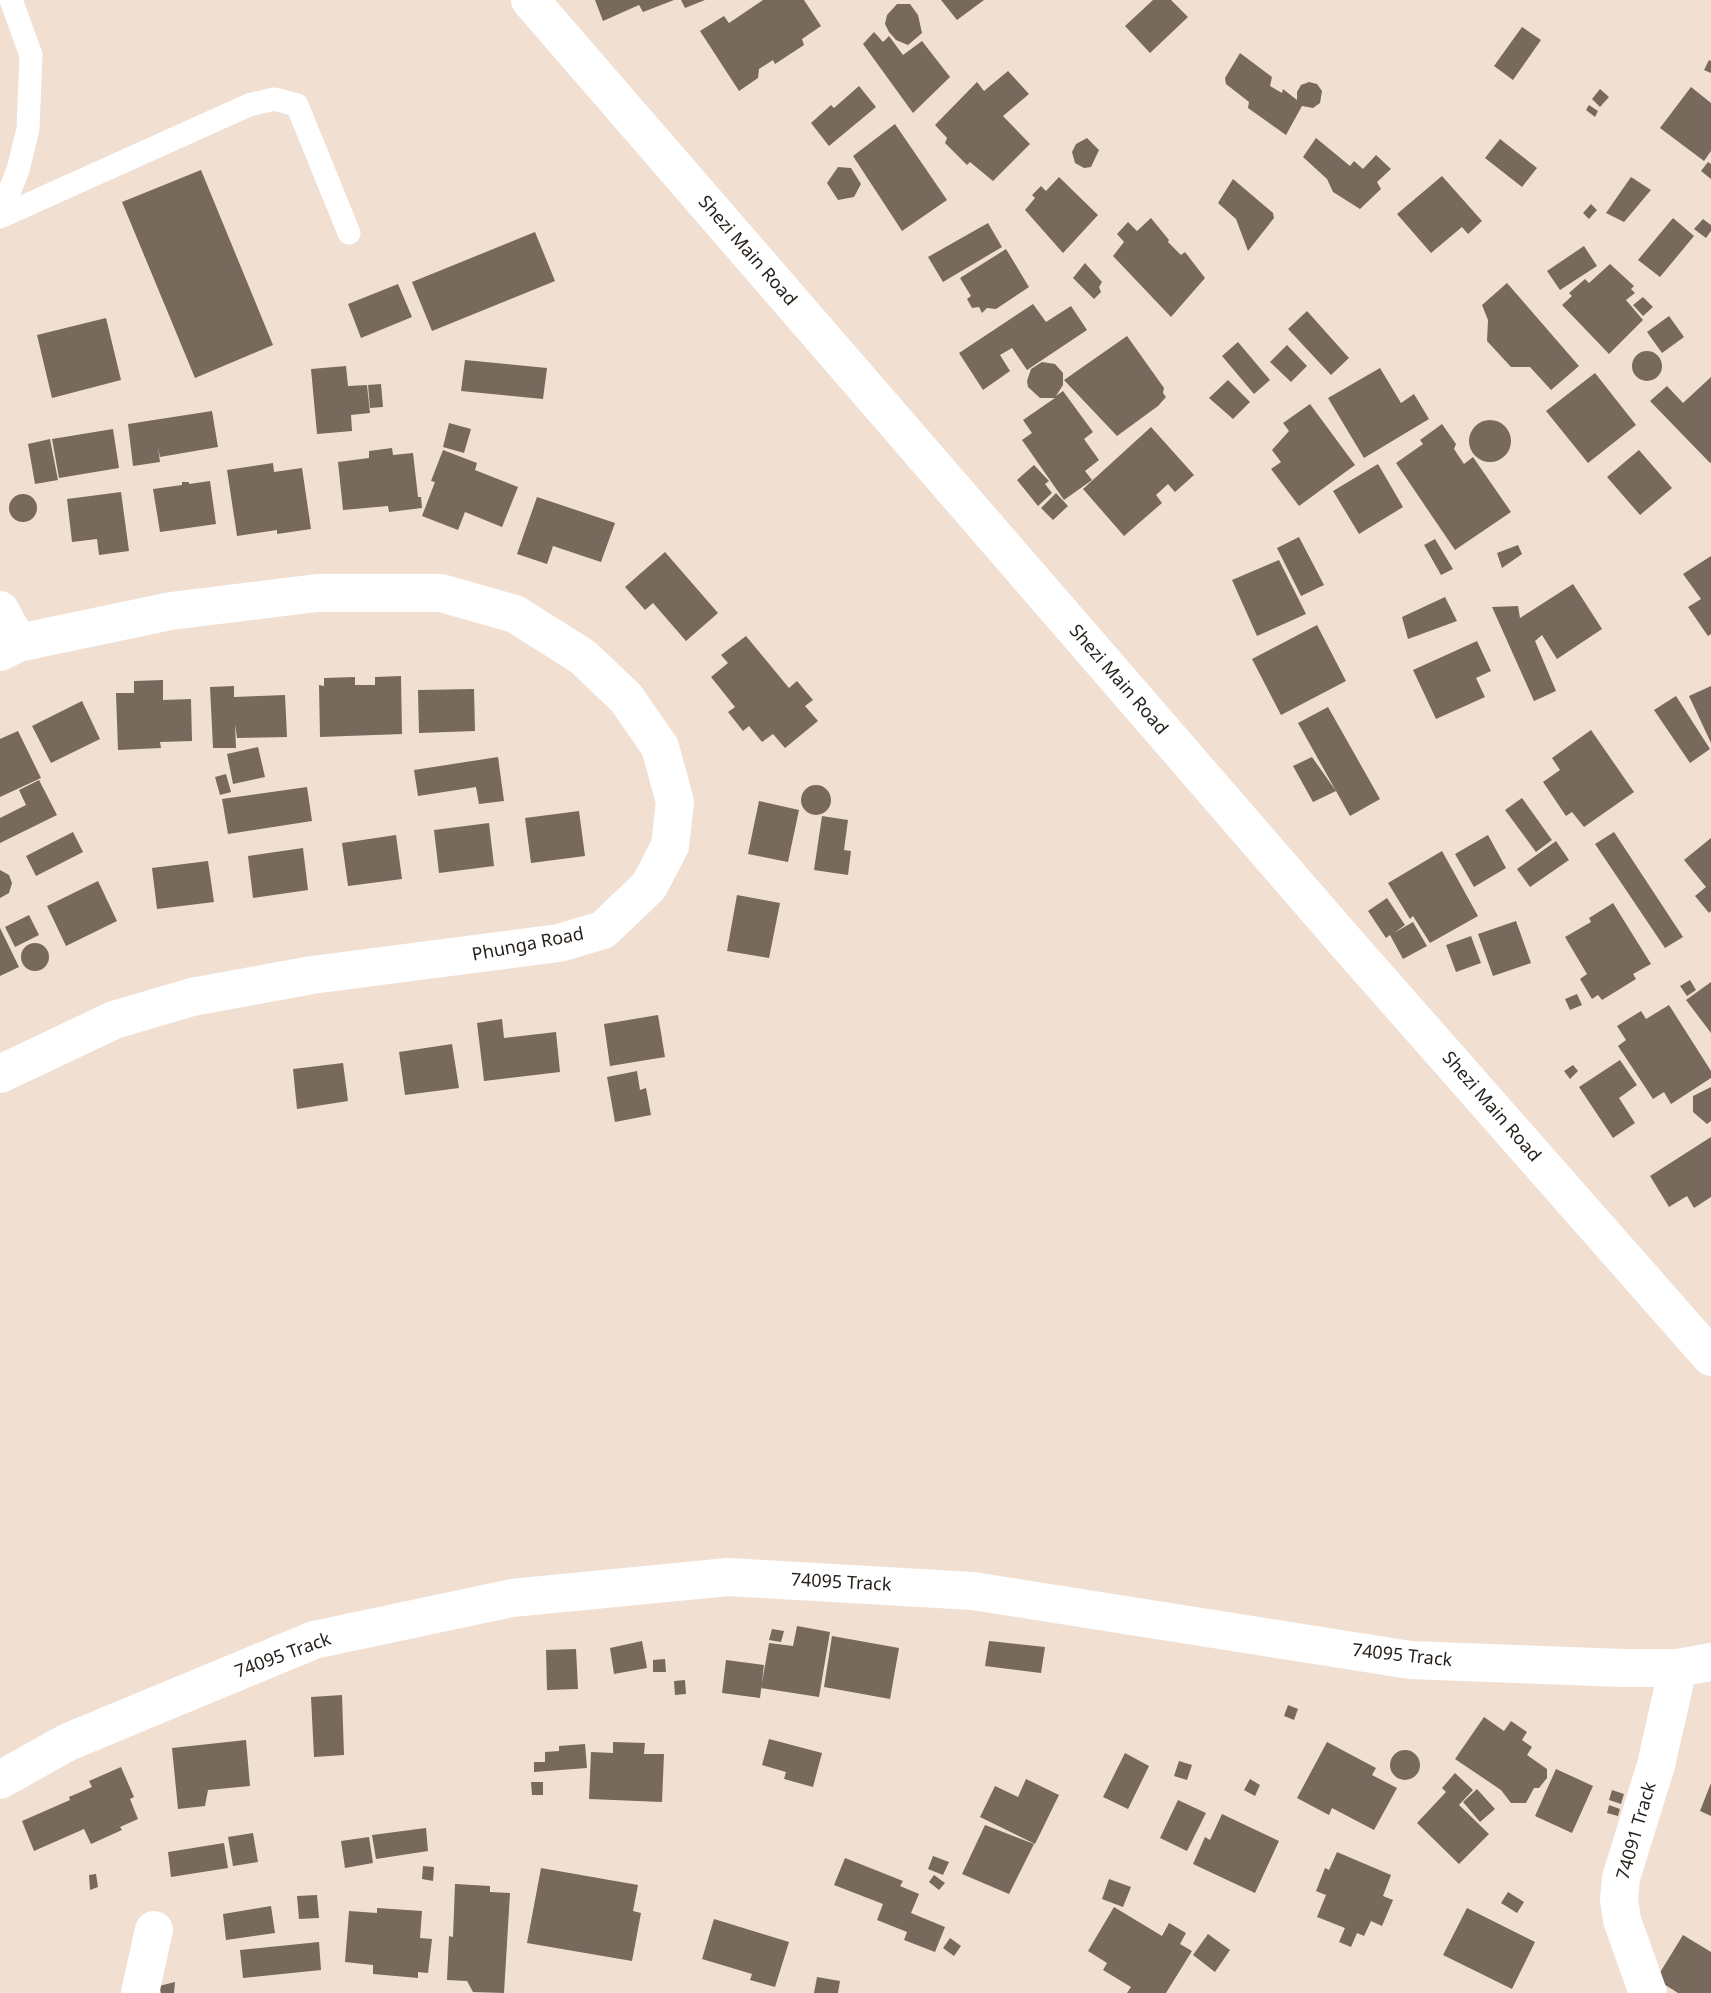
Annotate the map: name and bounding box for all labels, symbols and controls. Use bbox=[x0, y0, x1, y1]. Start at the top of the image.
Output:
street label: Shezi Main Road bbox=[693, 192, 801, 310]
street label: Shezi Main Road bbox=[1064, 621, 1172, 739]
street label: Phunga Road bbox=[470, 924, 586, 966]
street label: Shezi Main Road bbox=[1437, 1048, 1545, 1166]
street label: 74095 Track bbox=[790, 1570, 892, 1596]
street label: 74095 Track bbox=[232, 1629, 334, 1683]
street label: 74095 Track bbox=[1351, 1640, 1453, 1672]
street label: 74091 Track bbox=[1613, 1780, 1661, 1882]

